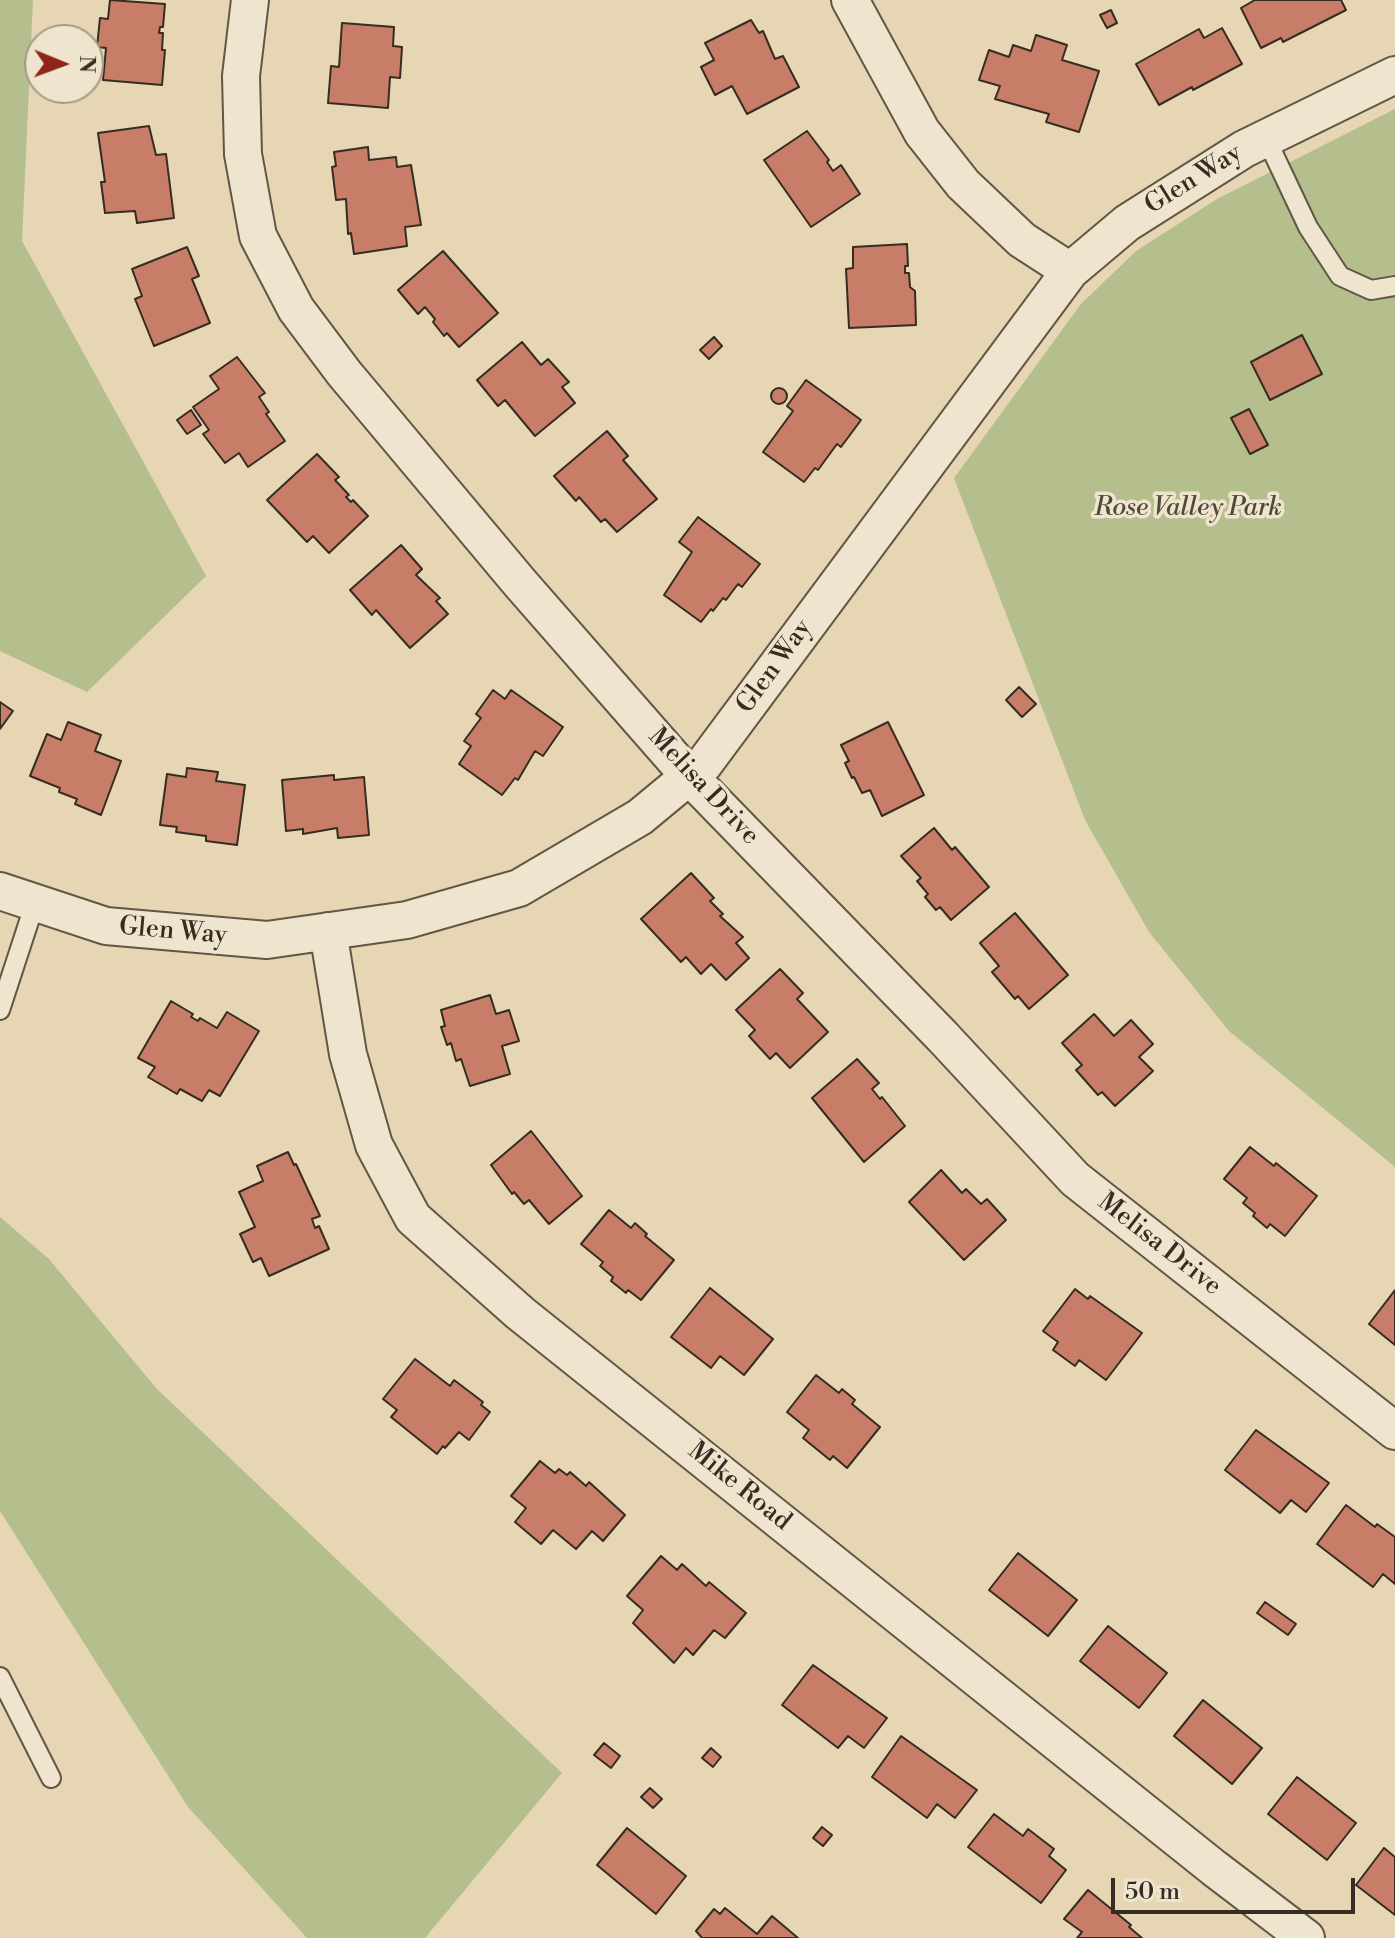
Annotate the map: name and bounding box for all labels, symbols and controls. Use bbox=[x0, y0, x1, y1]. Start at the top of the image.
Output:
north arrow bbox=[24, 24, 104, 104]
text: N bbox=[73, 55, 100, 73]
street label: Glen Way bbox=[1140, 138, 1248, 222]
park label: Rose Valley Park bbox=[1094, 493, 1282, 525]
street label: Glen Way bbox=[731, 614, 819, 720]
street label: Melisa Drive bbox=[641, 722, 765, 852]
street label: Glen Way bbox=[118, 912, 228, 952]
street label: Melisa Drive bbox=[1091, 1187, 1227, 1303]
street label: Mike Road bbox=[681, 1436, 797, 1538]
scale bar bbox=[1115, 1862, 1359, 1912]
text: 50 m bbox=[1125, 1877, 1180, 1907]

